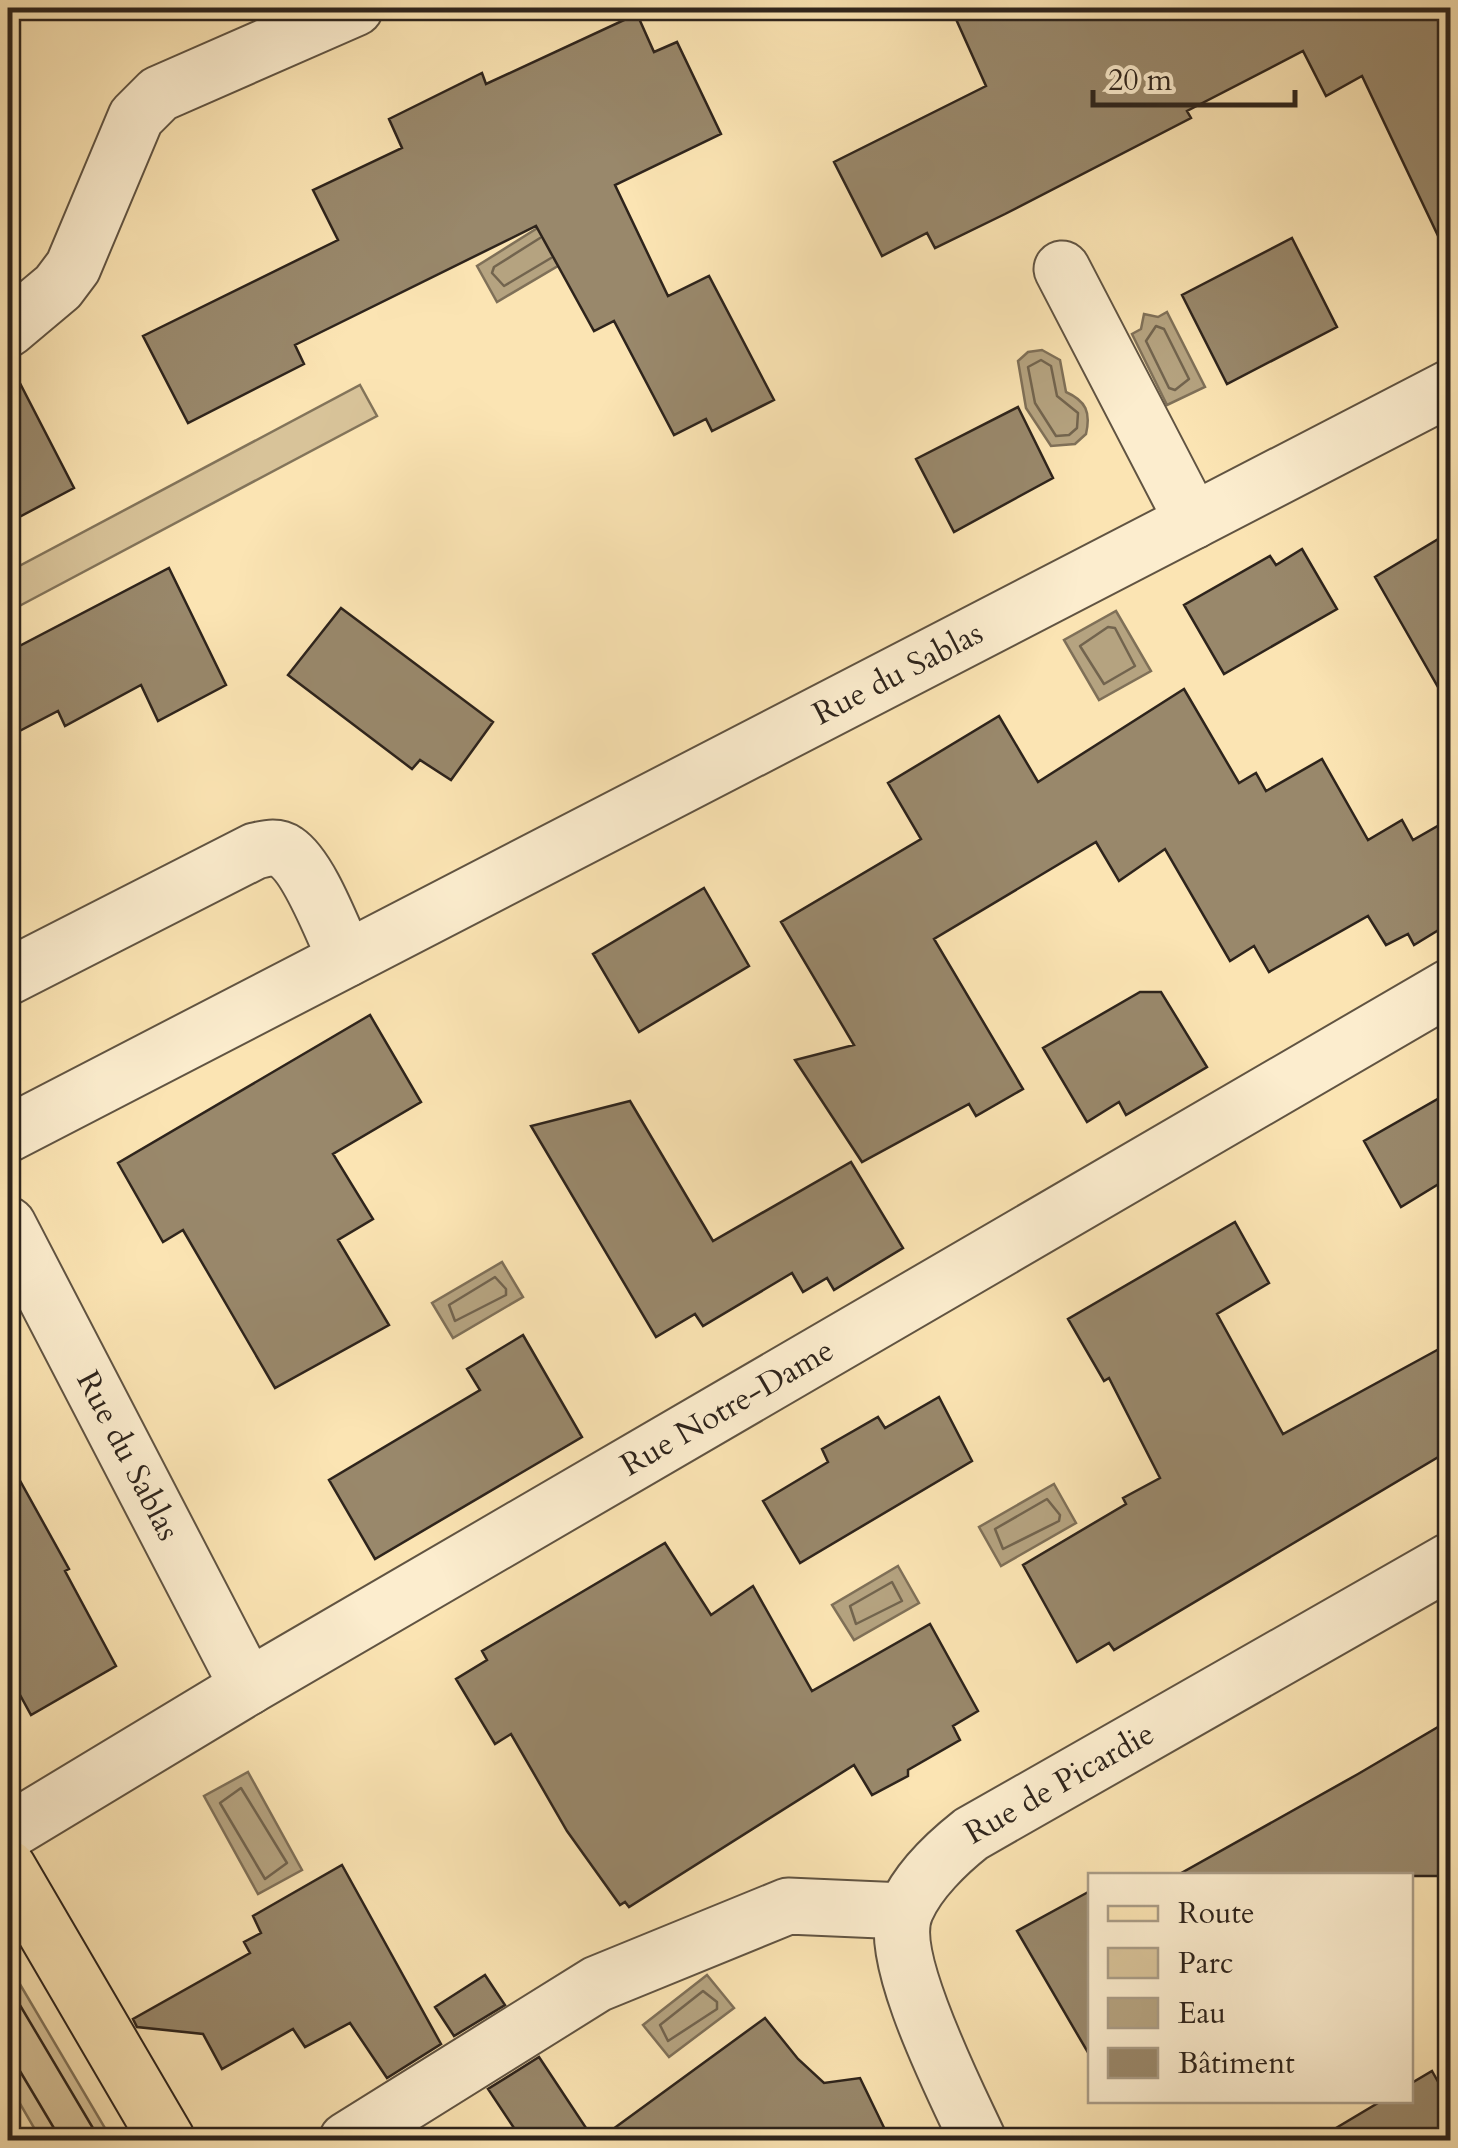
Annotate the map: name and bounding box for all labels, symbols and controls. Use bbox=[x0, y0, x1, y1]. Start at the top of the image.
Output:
scale bar bbox=[1093, 45, 1296, 107]
text: 20 m bbox=[1108, 60, 1173, 101]
street label: Rue du Sablas bbox=[805, 611, 991, 736]
street label: Rue Notre-Dame bbox=[613, 1329, 842, 1487]
street label: Rue du Sablas bbox=[66, 1363, 190, 1548]
street label: Rue de Picardie bbox=[957, 1712, 1162, 1855]
legend bbox=[1088, 1873, 1413, 2103]
text: Route bbox=[1178, 1893, 1255, 1934]
text: Parc bbox=[1178, 1943, 1233, 1984]
text: Eau bbox=[1178, 1993, 1226, 2034]
text: Bâtiment bbox=[1178, 2043, 1295, 2084]

